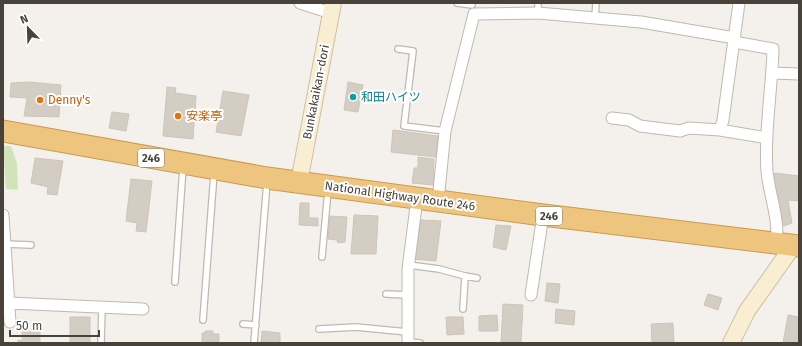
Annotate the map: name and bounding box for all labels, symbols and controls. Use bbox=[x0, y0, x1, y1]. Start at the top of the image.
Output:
north arrow bbox=[8, 8, 48, 48]
text: N bbox=[18, 12, 30, 27]
street label: Bunkakaikan-dori bbox=[300, 43, 332, 141]
place label: 和田ハイツ bbox=[361, 90, 421, 104]
marker: 和田ハイツ bbox=[348, 92, 358, 102]
place label: Denny's bbox=[48, 93, 91, 107]
marker: Denny's bbox=[35, 95, 45, 105]
place label: 安楽亭 bbox=[186, 109, 222, 123]
marker: 安楽亭 bbox=[173, 111, 183, 121]
road number: 246 bbox=[138, 149, 164, 167]
street label: National Highway Route 246 bbox=[324, 179, 476, 213]
road number: 246 bbox=[536, 207, 562, 225]
scale bar bbox=[10, 312, 99, 338]
text: 50 m bbox=[16, 319, 42, 333]

